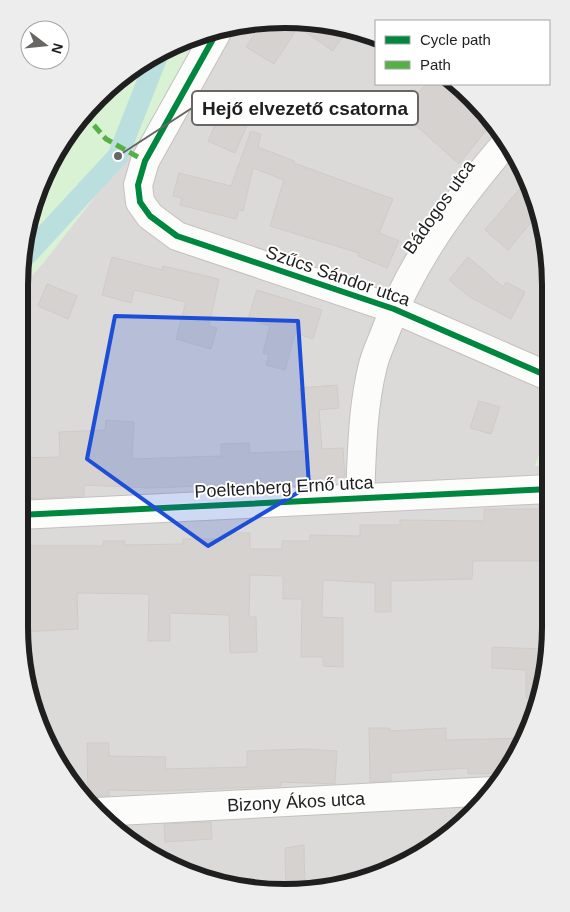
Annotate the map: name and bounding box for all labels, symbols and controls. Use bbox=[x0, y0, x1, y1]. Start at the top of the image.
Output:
north arrow bbox=[20, 20, 70, 70]
legend bbox=[375, 20, 550, 85]
text: Cycle path bbox=[420, 31, 491, 48]
text: N bbox=[48, 42, 67, 56]
text: Path bbox=[420, 56, 451, 73]
callout: Hejő elvezető csatorna bbox=[192, 91, 418, 125]
text: Hejő elvezető csatorna bbox=[202, 98, 408, 119]
street label: Bádogos utca bbox=[399, 155, 479, 258]
street label: Szűcs Sándor utca bbox=[263, 242, 414, 310]
street label: Poeltenberg Ernő utca bbox=[194, 472, 375, 502]
street label: Bizony Ákos utca bbox=[227, 788, 366, 816]

